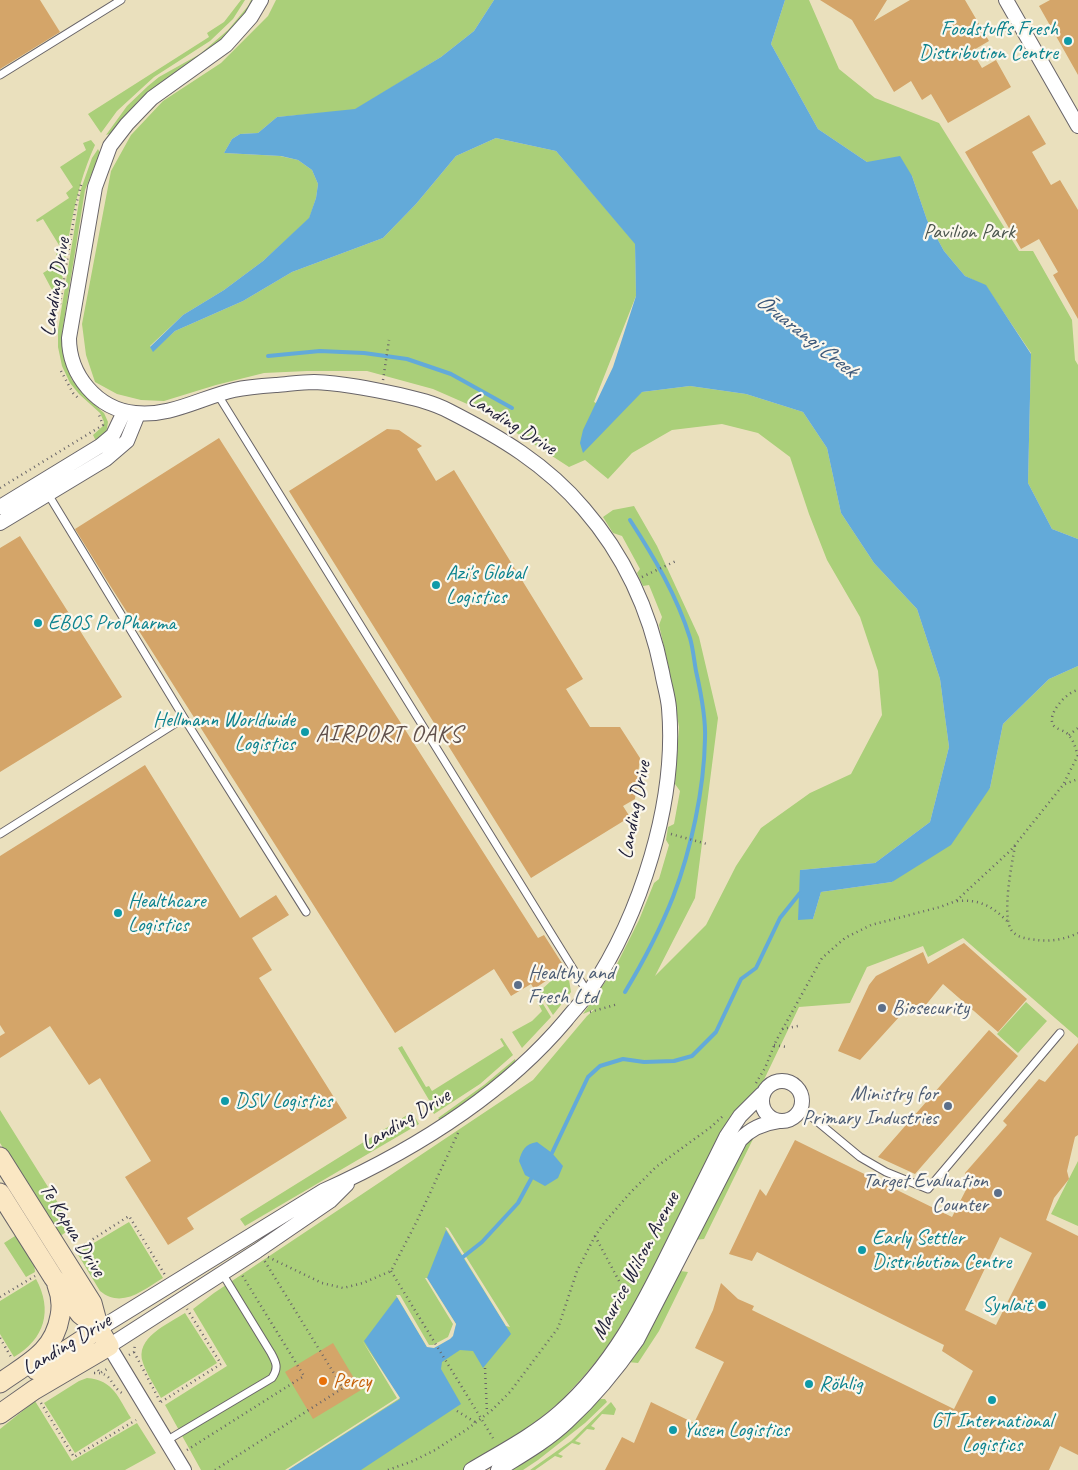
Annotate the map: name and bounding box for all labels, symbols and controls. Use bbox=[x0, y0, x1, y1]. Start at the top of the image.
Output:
place label: Foodstuffs Fresh Distribution Centre bbox=[919, 16, 1058, 66]
marker: Foodstuffs Fresh Distribution Centre bbox=[1062, 35, 1074, 47]
park label: Pavilion Park bbox=[923, 219, 1015, 245]
street label: Landing Drive bbox=[36, 236, 76, 338]
water label: Ōruarangi Creek bbox=[750, 288, 862, 384]
street label: Landing Drive bbox=[463, 387, 561, 461]
place label: Azi's Global Logistics bbox=[446, 560, 525, 610]
marker: Azi's Global Logistics bbox=[430, 579, 442, 591]
place label: EBOS ProPharma bbox=[48, 610, 176, 636]
marker: EBOS ProPharma bbox=[32, 617, 44, 629]
place label: Hellmann Worldwide Logistics bbox=[153, 707, 295, 757]
district label: AIRPORT OAKS bbox=[315, 721, 463, 749]
marker: Hellmann Worldwide Logistics bbox=[299, 726, 311, 738]
street label: Landing Drive bbox=[613, 759, 657, 861]
place label: Healthcare Logistics bbox=[128, 888, 206, 938]
marker: Healthcare Logistics bbox=[112, 907, 124, 919]
place label: Healthy and Fresh Ltd bbox=[528, 960, 614, 1010]
marker: Healthy and Fresh Ltd bbox=[512, 979, 524, 991]
place label: Biosecurity bbox=[892, 995, 969, 1021]
marker: Biosecurity bbox=[876, 1002, 888, 1014]
place label: Ministry for Primary Industries bbox=[802, 1081, 938, 1131]
street label: Landing Drive bbox=[357, 1084, 455, 1156]
place label: DSV Logistics bbox=[235, 1088, 332, 1114]
marker: DSV Logistics bbox=[219, 1095, 231, 1107]
marker: Ministry for Primary Industries bbox=[942, 1100, 954, 1112]
place label: Target Evaluation Counter bbox=[863, 1168, 988, 1218]
street label: Te Kapua Drive bbox=[33, 1179, 111, 1281]
marker: Target Evaluation Counter bbox=[992, 1187, 1004, 1199]
street label: Maurice Wilson Avenue bbox=[587, 1188, 685, 1344]
place label: Early Settler Distribution Centre bbox=[872, 1225, 1011, 1275]
marker: Early Settler Distribution Centre bbox=[856, 1244, 868, 1256]
place label: Synlait bbox=[982, 1292, 1032, 1318]
marker: Synlait bbox=[1036, 1299, 1048, 1311]
street label: Landing Drive bbox=[18, 1309, 116, 1381]
place label: Percy bbox=[333, 1368, 371, 1394]
place label: Röhlig bbox=[819, 1371, 862, 1397]
marker: Percy bbox=[317, 1375, 329, 1387]
marker: Röhlig bbox=[803, 1378, 815, 1390]
marker: GT International Logistics bbox=[986, 1394, 998, 1406]
place label: GT International Logistics bbox=[931, 1408, 1053, 1458]
place label: Yusen Logistics bbox=[683, 1417, 789, 1443]
marker: Yusen Logistics bbox=[667, 1424, 679, 1436]

